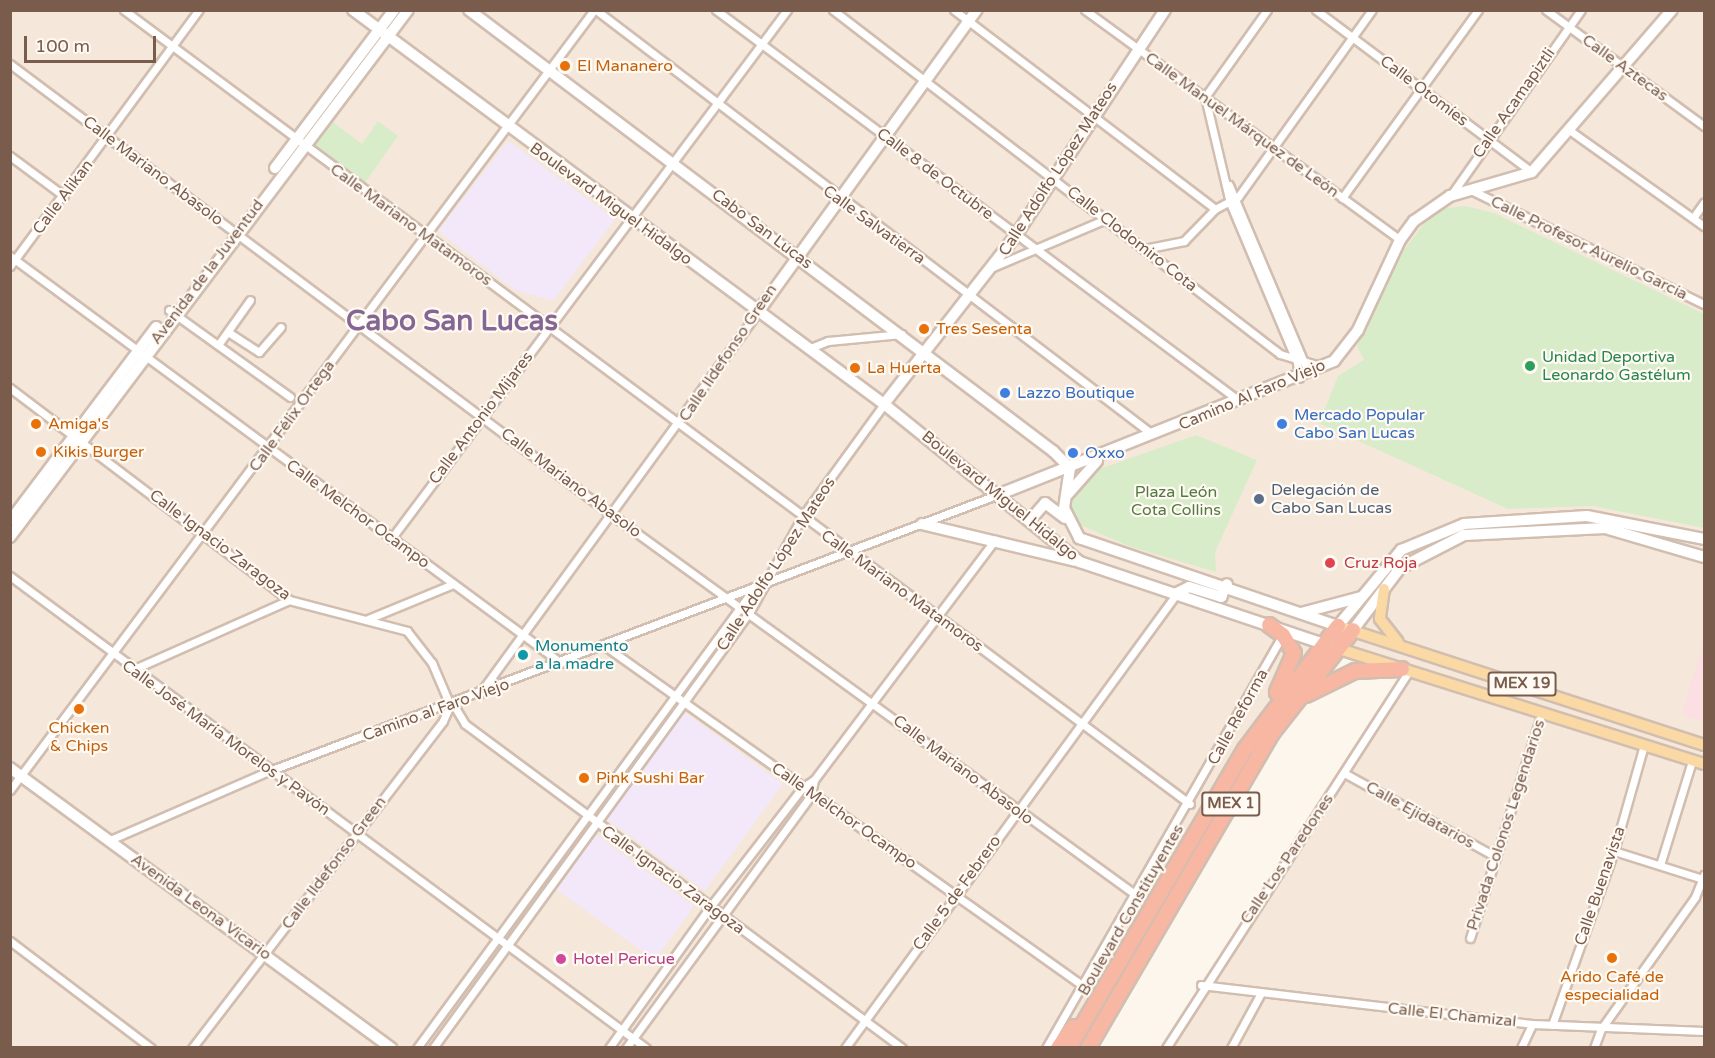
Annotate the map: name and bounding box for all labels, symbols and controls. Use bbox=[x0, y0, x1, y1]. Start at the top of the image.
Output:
scale bar bbox=[27, 24, 159, 62]
street label: Calle Aztecas bbox=[1578, 30, 1672, 106]
text: 100 m bbox=[35, 35, 90, 57]
street label: Calle Acamapiztli bbox=[1469, 44, 1559, 162]
street label: Calle Manuel Márquez de León bbox=[1141, 48, 1343, 202]
street label: Calle Otomíes bbox=[1376, 52, 1472, 130]
place label: El Mananero bbox=[577, 56, 673, 76]
marker: El Mananero bbox=[558, 59, 572, 73]
street label: Calle Adolfo López Mateos bbox=[995, 79, 1121, 259]
street label: Calle Mariano Abasolo bbox=[79, 112, 227, 230]
street label: Calle 8 de Octubre bbox=[873, 124, 997, 224]
street label: Boulevard Miguel Hidalgo bbox=[526, 139, 696, 269]
street label: Calle Alikan bbox=[29, 156, 97, 238]
street label: Calle Mariano Matamoros bbox=[326, 160, 496, 290]
street label: Calle Salvatierra bbox=[819, 181, 929, 269]
street label: Calle Clodomiro Cota bbox=[1063, 182, 1201, 296]
street label: Cabo San Lucas bbox=[708, 185, 816, 273]
street label: Calle Profesor Aurelio García bbox=[1487, 192, 1691, 304]
street label: Avenida de la Juventud bbox=[146, 196, 268, 348]
street label: Calle Ildefonso Green bbox=[675, 281, 781, 425]
district label: Cabo San Lucas bbox=[346, 304, 558, 338]
place label: Tres Sesenta bbox=[936, 319, 1032, 339]
marker: Tres Sesenta bbox=[917, 322, 931, 336]
place label: Unidad Deportiva Leonardo Gastélum bbox=[1542, 347, 1691, 385]
street label: Calle Antonio Mijares bbox=[425, 348, 537, 488]
street label: Camino Al Faro Viejo bbox=[1176, 355, 1328, 435]
street label: Calle Félix Ortega bbox=[245, 356, 339, 476]
place label: La Huerta bbox=[867, 358, 941, 378]
marker: Unidad Deportiva Leonardo Gastélum bbox=[1523, 359, 1537, 373]
marker: La Huerta bbox=[848, 361, 862, 375]
place label: Lazzo Boutique bbox=[1017, 383, 1135, 403]
marker: Lazzo Boutique bbox=[998, 386, 1012, 400]
place label: Mercado Popular Cabo San Lucas bbox=[1294, 405, 1425, 443]
place label: Amiga's bbox=[48, 414, 109, 434]
marker: Amiga's bbox=[29, 417, 43, 431]
marker: Mercado Popular Cabo San Lucas bbox=[1275, 417, 1289, 431]
street label: Calle Mariano Abasolo bbox=[497, 424, 645, 542]
street label: Boulevard Miguel Hidalgo bbox=[918, 427, 1082, 565]
place label: Kikis Burger bbox=[53, 442, 144, 462]
place label: Oxxo bbox=[1085, 443, 1125, 463]
marker: Kikis Burger bbox=[34, 445, 48, 459]
marker: Oxxo bbox=[1066, 446, 1080, 460]
street label: Calle Melchor Ocampo bbox=[283, 456, 433, 572]
street label: Calle Adolfo López Mateos bbox=[713, 474, 839, 654]
place label: Delegación de Cabo San Lucas bbox=[1271, 480, 1392, 518]
park label: Plaza León Cota Collins bbox=[1131, 482, 1221, 520]
street label: Calle Ignacio Zaragoza bbox=[146, 486, 294, 604]
marker: Delegación de Cabo San Lucas bbox=[1252, 492, 1266, 506]
street label: Calle Mariano Matamoros bbox=[817, 526, 987, 656]
place label: Cruz Roja bbox=[1344, 553, 1417, 573]
marker: Cruz Roja bbox=[1321, 554, 1339, 572]
place label: Monumento a la madre bbox=[535, 636, 628, 674]
marker: Monumento a la madre bbox=[516, 648, 530, 662]
street label: Calle José María Morelos y Pavón bbox=[118, 656, 334, 820]
street label: Calle Reforma bbox=[1204, 666, 1272, 768]
road number: MEX 19 bbox=[1488, 672, 1556, 696]
street label: Camino al Faro Viejo bbox=[360, 675, 512, 745]
marker: Chicken & Chips bbox=[72, 702, 86, 716]
street label: Calle Mariano Abasolo bbox=[889, 711, 1037, 829]
street label: Privada Colonos Legendarios bbox=[1463, 717, 1549, 933]
place label: Chicken & Chips bbox=[49, 718, 109, 756]
street label: Calle Melchor Ocampo bbox=[768, 759, 920, 873]
place label: Pink Sushi Bar bbox=[596, 768, 704, 788]
marker: Pink Sushi Bar bbox=[577, 771, 591, 785]
street label: Calle Ejidatarios bbox=[1362, 777, 1478, 853]
street label: Calle Los Paredones bbox=[1236, 790, 1338, 928]
road number: MEX 1 bbox=[1201, 792, 1261, 816]
street label: Calle Ildefonso Green bbox=[278, 793, 390, 933]
street label: Boulevard Constituyentes bbox=[1074, 821, 1188, 999]
street label: Calle Ignacio Zaragoza bbox=[598, 822, 748, 938]
street label: Calle Buenavista bbox=[1571, 824, 1629, 948]
street label: Calle 5 de Febrero bbox=[909, 832, 1005, 954]
street label: Avenida Leona Vicario bbox=[127, 850, 275, 964]
place label: Hotel Pericue bbox=[573, 949, 675, 969]
marker: Arido Café de especialidad bbox=[1605, 951, 1619, 965]
marker: Hotel Pericue bbox=[554, 952, 568, 966]
place label: Arido Café de especialidad bbox=[1560, 967, 1664, 1005]
street label: Calle El Chamizal bbox=[1387, 999, 1517, 1031]

